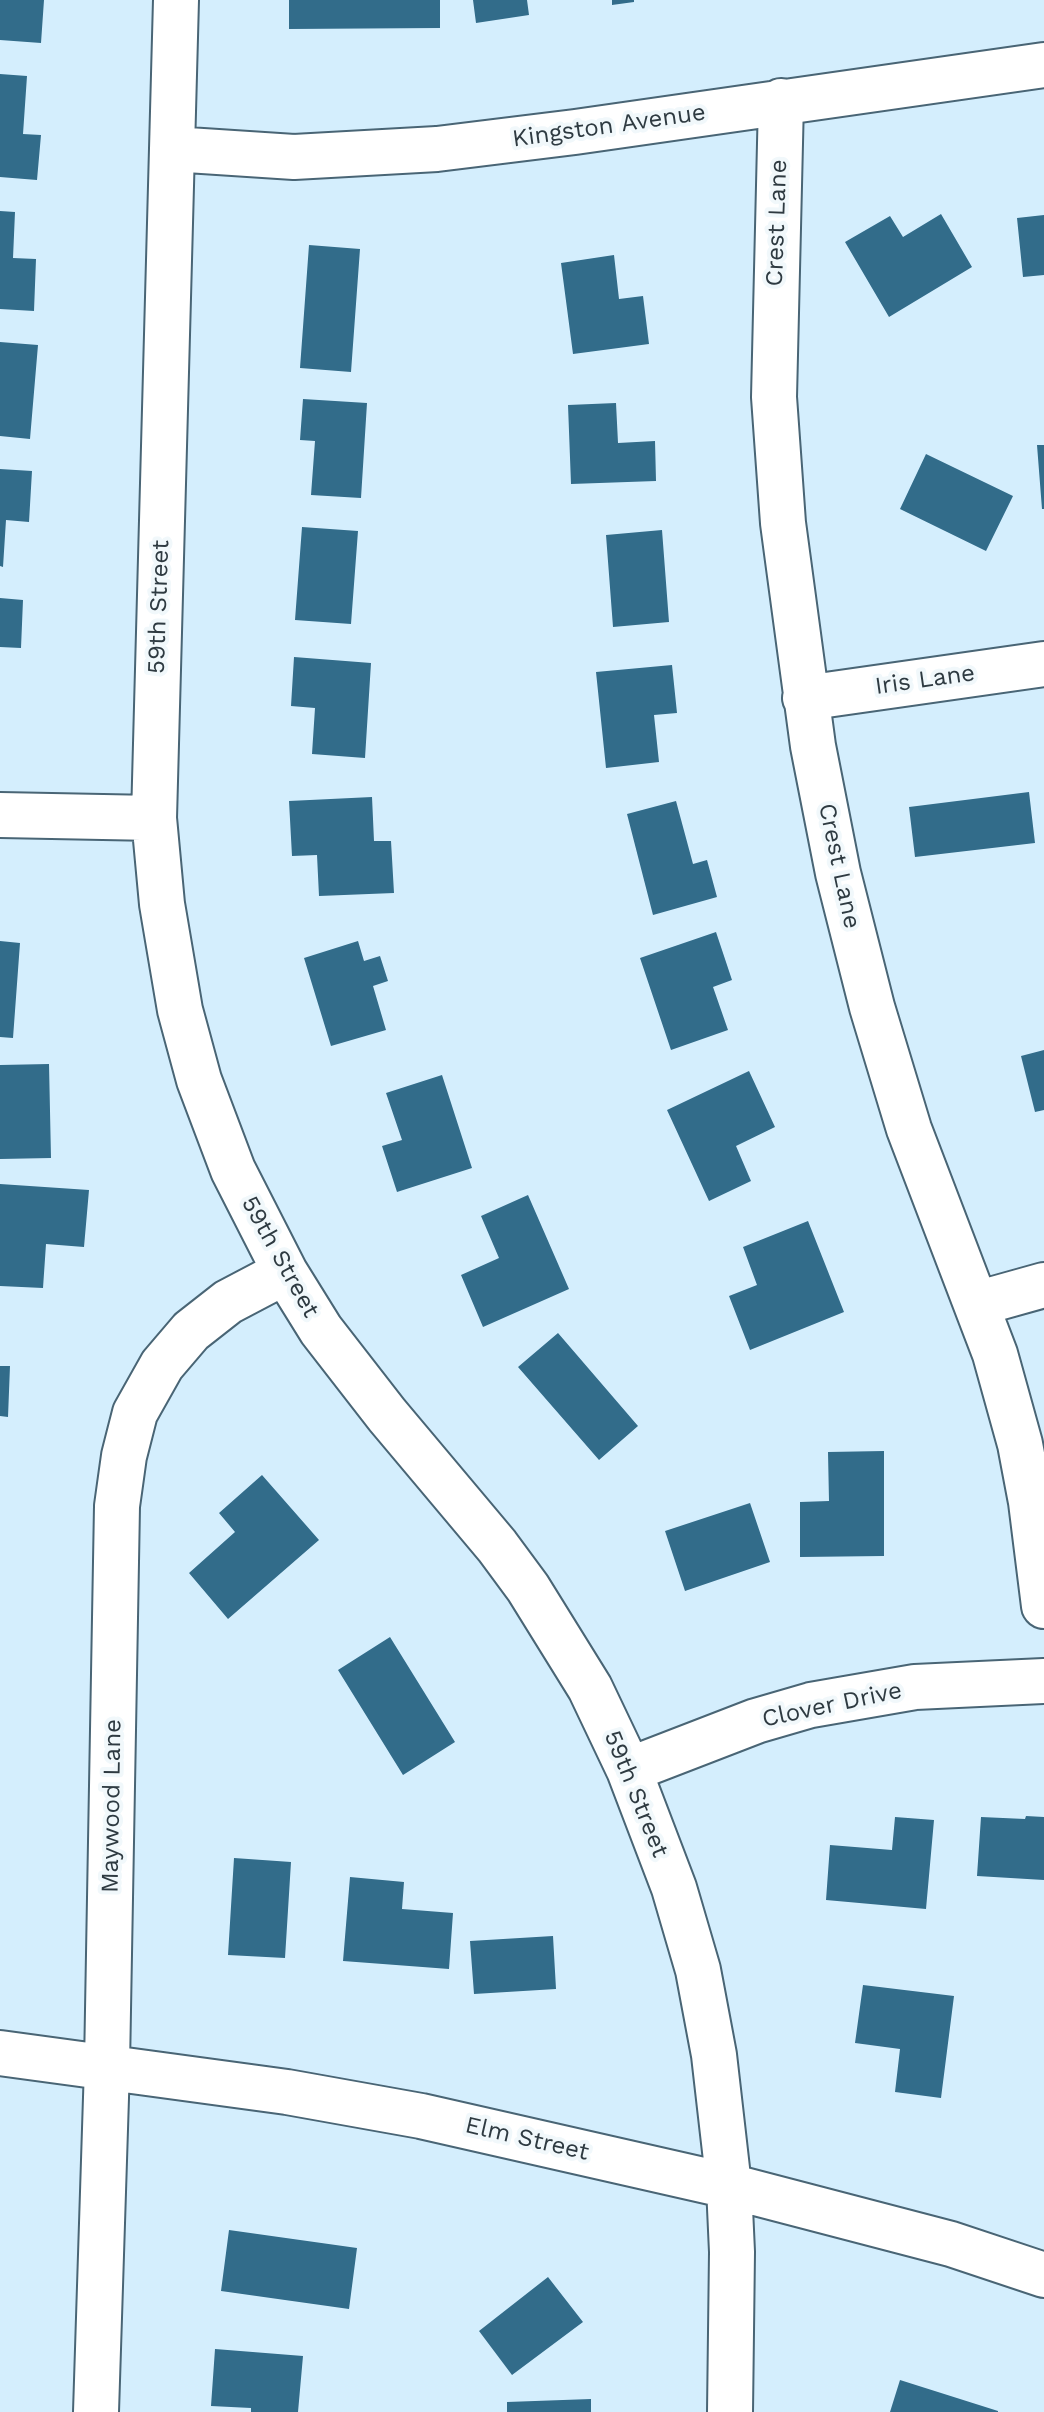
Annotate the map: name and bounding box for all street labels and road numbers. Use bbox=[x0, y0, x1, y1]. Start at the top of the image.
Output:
street label: Kingston Avenue bbox=[511, 98, 707, 154]
street label: Crest Lane bbox=[760, 159, 794, 287]
street label: 59th Street bbox=[142, 539, 176, 675]
street label: Iris Lane bbox=[873, 659, 977, 701]
street label: Crest Lane bbox=[812, 801, 866, 931]
street label: 59th Street bbox=[235, 1191, 325, 1323]
street label: Clover Drive bbox=[759, 1676, 905, 1734]
street label: Maywood Lane bbox=[96, 1719, 128, 1893]
street label: 59th Street bbox=[598, 1726, 674, 1862]
street label: Elm Street bbox=[462, 2111, 592, 2167]

